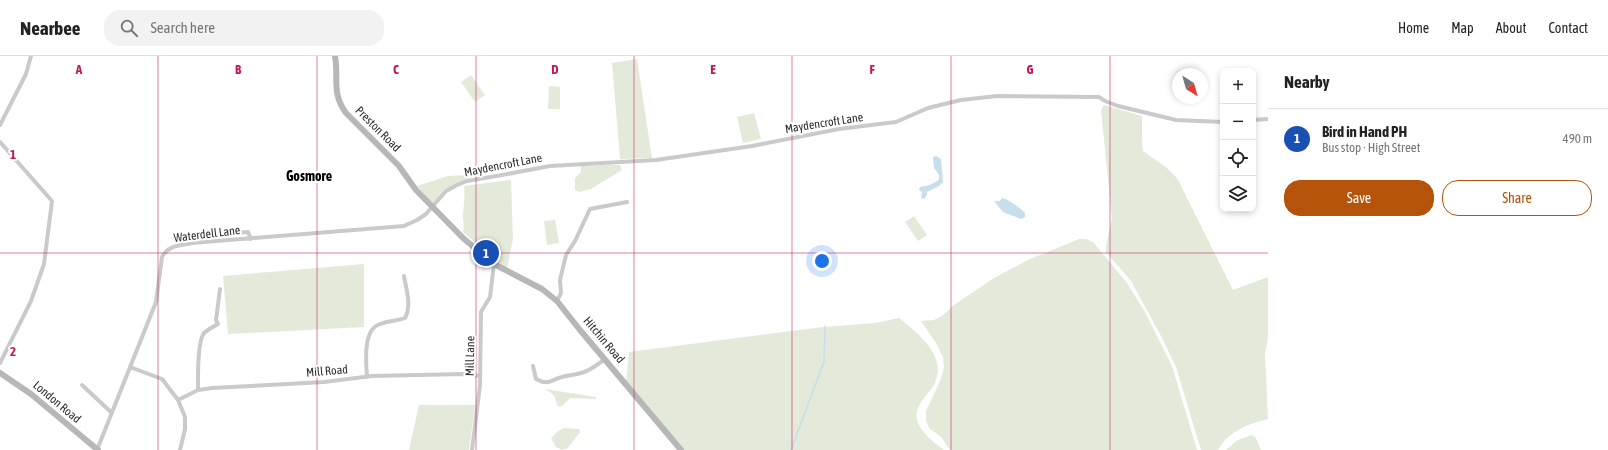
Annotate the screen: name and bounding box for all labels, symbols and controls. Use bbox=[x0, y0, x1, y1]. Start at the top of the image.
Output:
search box bbox=[104, 10, 384, 46]
text: Nearbee bbox=[20, 17, 80, 39]
icon: search bbox=[118, 17, 140, 39]
text: Search here bbox=[150, 19, 215, 36]
text: Home bbox=[1398, 20, 1429, 36]
text: Map bbox=[1451, 20, 1474, 36]
text: About bbox=[1496, 20, 1527, 36]
text: Contact bbox=[1549, 20, 1588, 36]
text: A bbox=[75, 62, 83, 77]
text: B bbox=[235, 62, 242, 77]
text: C bbox=[393, 62, 399, 77]
text: D bbox=[551, 62, 559, 77]
text: E bbox=[710, 62, 716, 77]
text: F bbox=[869, 62, 875, 77]
text: G bbox=[1027, 62, 1034, 77]
north arrow bbox=[1172, 68, 1208, 104]
map controls bbox=[1220, 68, 1256, 212]
button: + bbox=[1220, 68, 1256, 104]
text: Nearby bbox=[1284, 72, 1330, 92]
street label: Preston Road bbox=[352, 103, 404, 155]
button: − bbox=[1220, 104, 1256, 140]
street label: Maydencroft Lane bbox=[784, 110, 864, 136]
text: Bird in Hand PH bbox=[1322, 123, 1407, 140]
text: 1 bbox=[1294, 131, 1300, 146]
text: 490 m bbox=[1563, 131, 1592, 146]
button: locate bbox=[1220, 140, 1256, 176]
text: Bus stop · High Street bbox=[1322, 140, 1420, 155]
text: 1 bbox=[10, 147, 16, 162]
street label: Maydencroft Lane bbox=[463, 151, 543, 179]
district label: Gosmore bbox=[286, 168, 332, 184]
button: layers bbox=[1220, 176, 1256, 212]
button: Save bbox=[1284, 180, 1434, 216]
button: Share bbox=[1442, 180, 1592, 216]
street label: Waterdell Lane bbox=[173, 223, 241, 245]
pin: 1 bbox=[473, 238, 499, 268]
your location bbox=[812, 251, 832, 271]
street label: Hitchin Road bbox=[580, 314, 628, 366]
street label: Mill Lane bbox=[463, 336, 477, 376]
text: 2 bbox=[10, 344, 16, 359]
street label: Mill Road bbox=[306, 362, 348, 380]
street label: London Road bbox=[30, 378, 84, 426]

